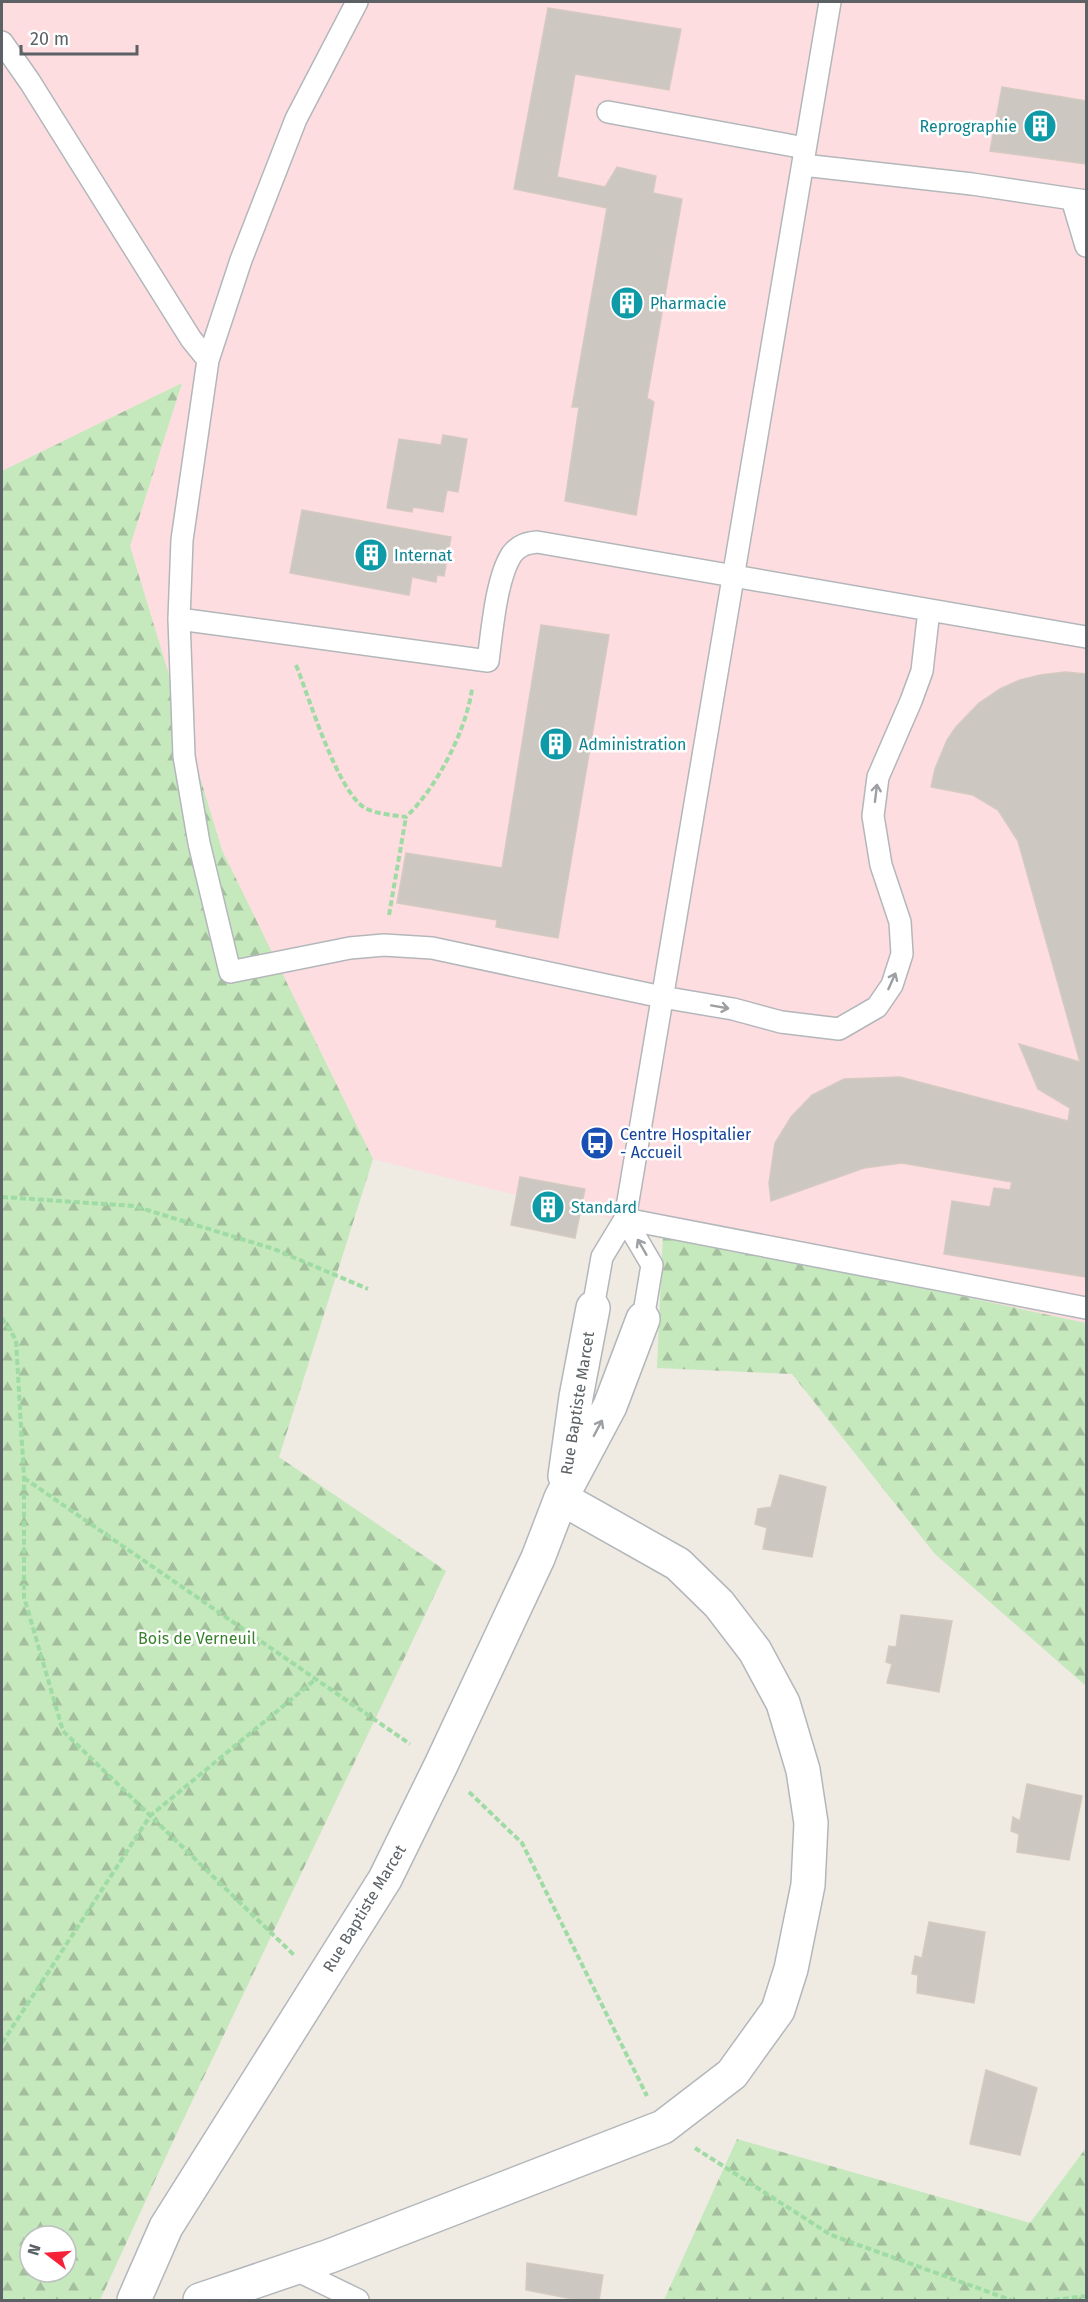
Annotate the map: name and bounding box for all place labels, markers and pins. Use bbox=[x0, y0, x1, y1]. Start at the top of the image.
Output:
building icon: Reprographie bbox=[1022, 108, 1058, 144]
place label: Reprographie bbox=[920, 117, 1017, 136]
building icon: Pharmacie bbox=[609, 285, 645, 321]
place label: Pharmacie bbox=[650, 294, 727, 313]
building icon: Internat bbox=[353, 537, 389, 573]
place label: Internat bbox=[394, 546, 453, 565]
building icon: Administration bbox=[538, 726, 574, 762]
place label: Administration bbox=[579, 735, 686, 754]
bus stop icon: Centre Hospitalier - Accueil bbox=[579, 1125, 615, 1161]
place label: Centre Hospitalier - Accueil bbox=[620, 1125, 752, 1162]
building icon: Standard bbox=[530, 1189, 566, 1225]
place label: Standard bbox=[571, 1198, 637, 1217]

